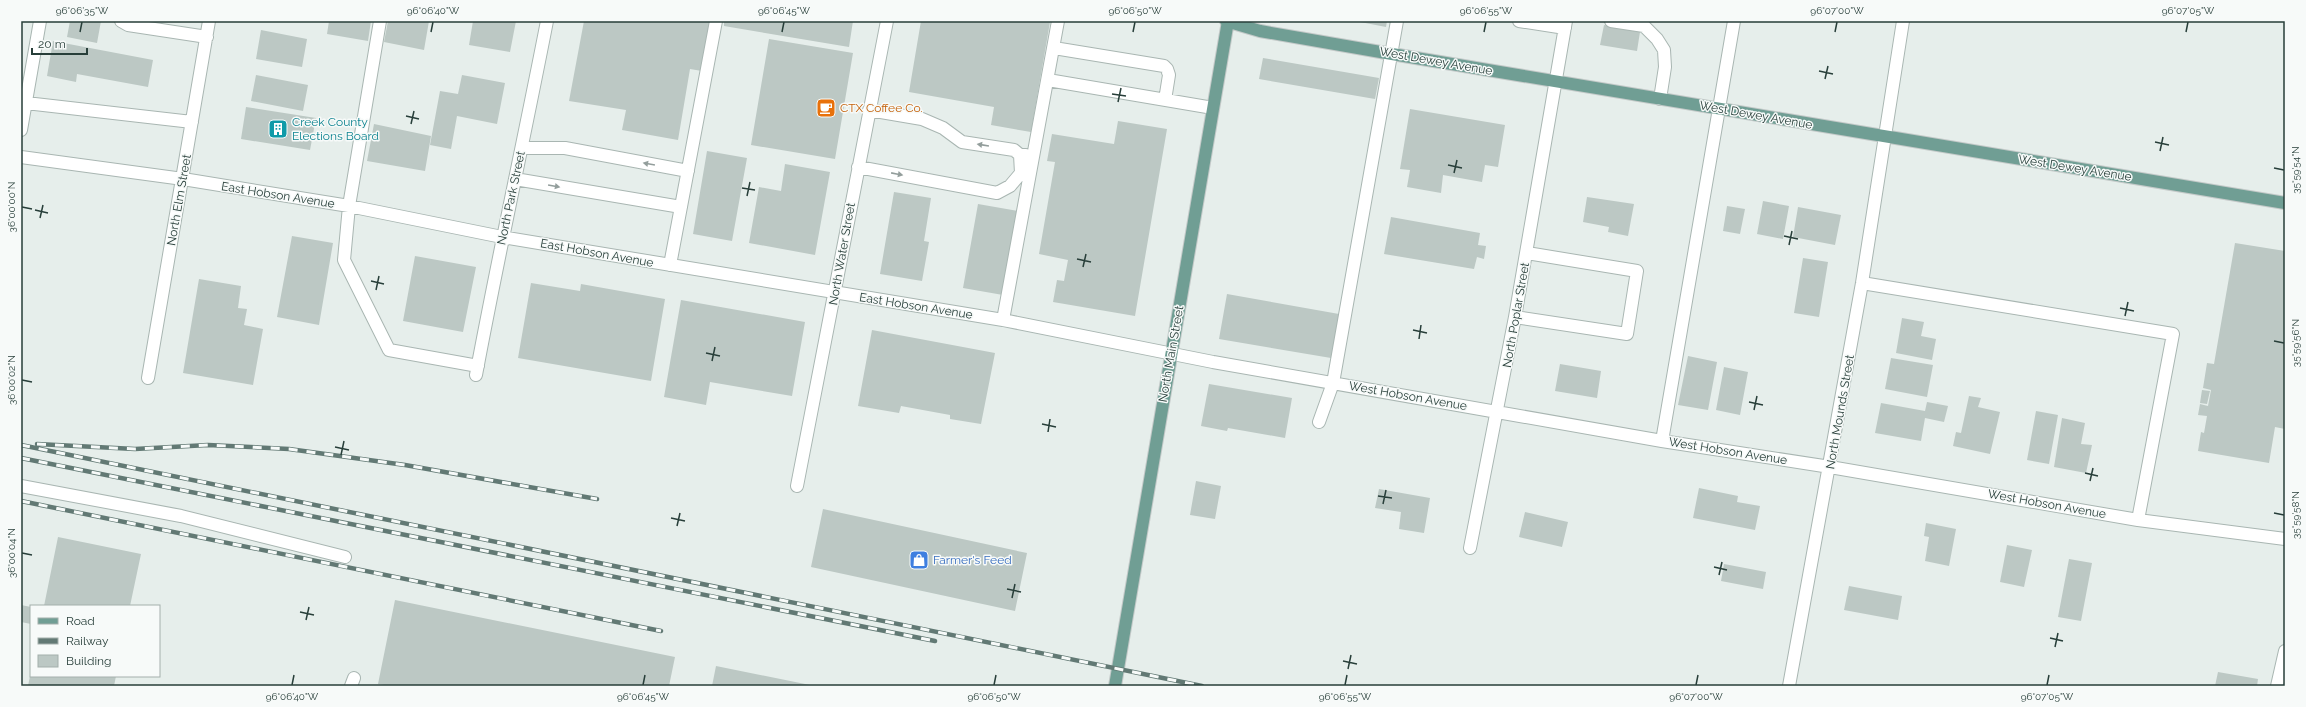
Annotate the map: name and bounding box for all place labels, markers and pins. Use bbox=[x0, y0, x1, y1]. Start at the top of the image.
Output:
cafe icon: CTX Coffee Co. bbox=[815, 97, 837, 119]
place label: CTX Coffee Co. bbox=[840, 101, 923, 115]
place label: Creek County Elections Board bbox=[292, 115, 379, 143]
building icon: Creek County Elections Board bbox=[267, 118, 289, 140]
shop icon: Farmer's Feed bbox=[908, 549, 930, 571]
place label: Farmer's Feed bbox=[933, 553, 1012, 567]

